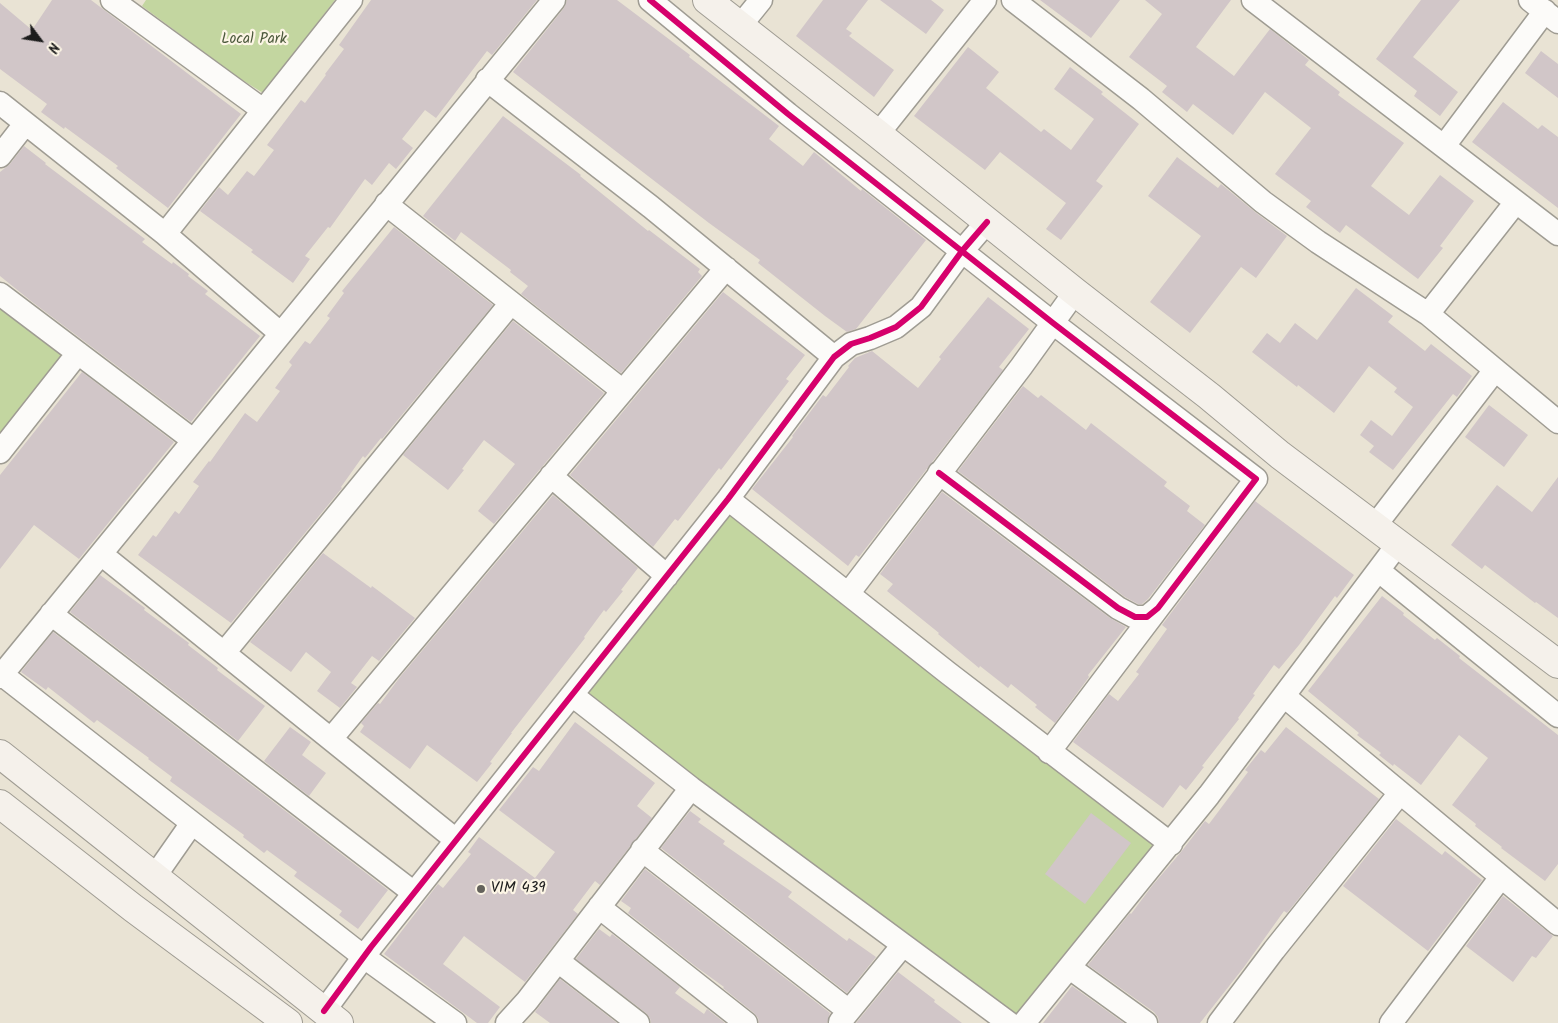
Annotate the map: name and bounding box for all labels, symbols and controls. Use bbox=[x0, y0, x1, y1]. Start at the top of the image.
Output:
north arrow bbox=[15, 15, 65, 65]
park label: Local Park bbox=[221, 31, 287, 49]
text: N bbox=[41, 38, 65, 57]
place label: VIM 439 bbox=[491, 880, 546, 898]
marker: VIM 439 bbox=[475, 883, 487, 895]

